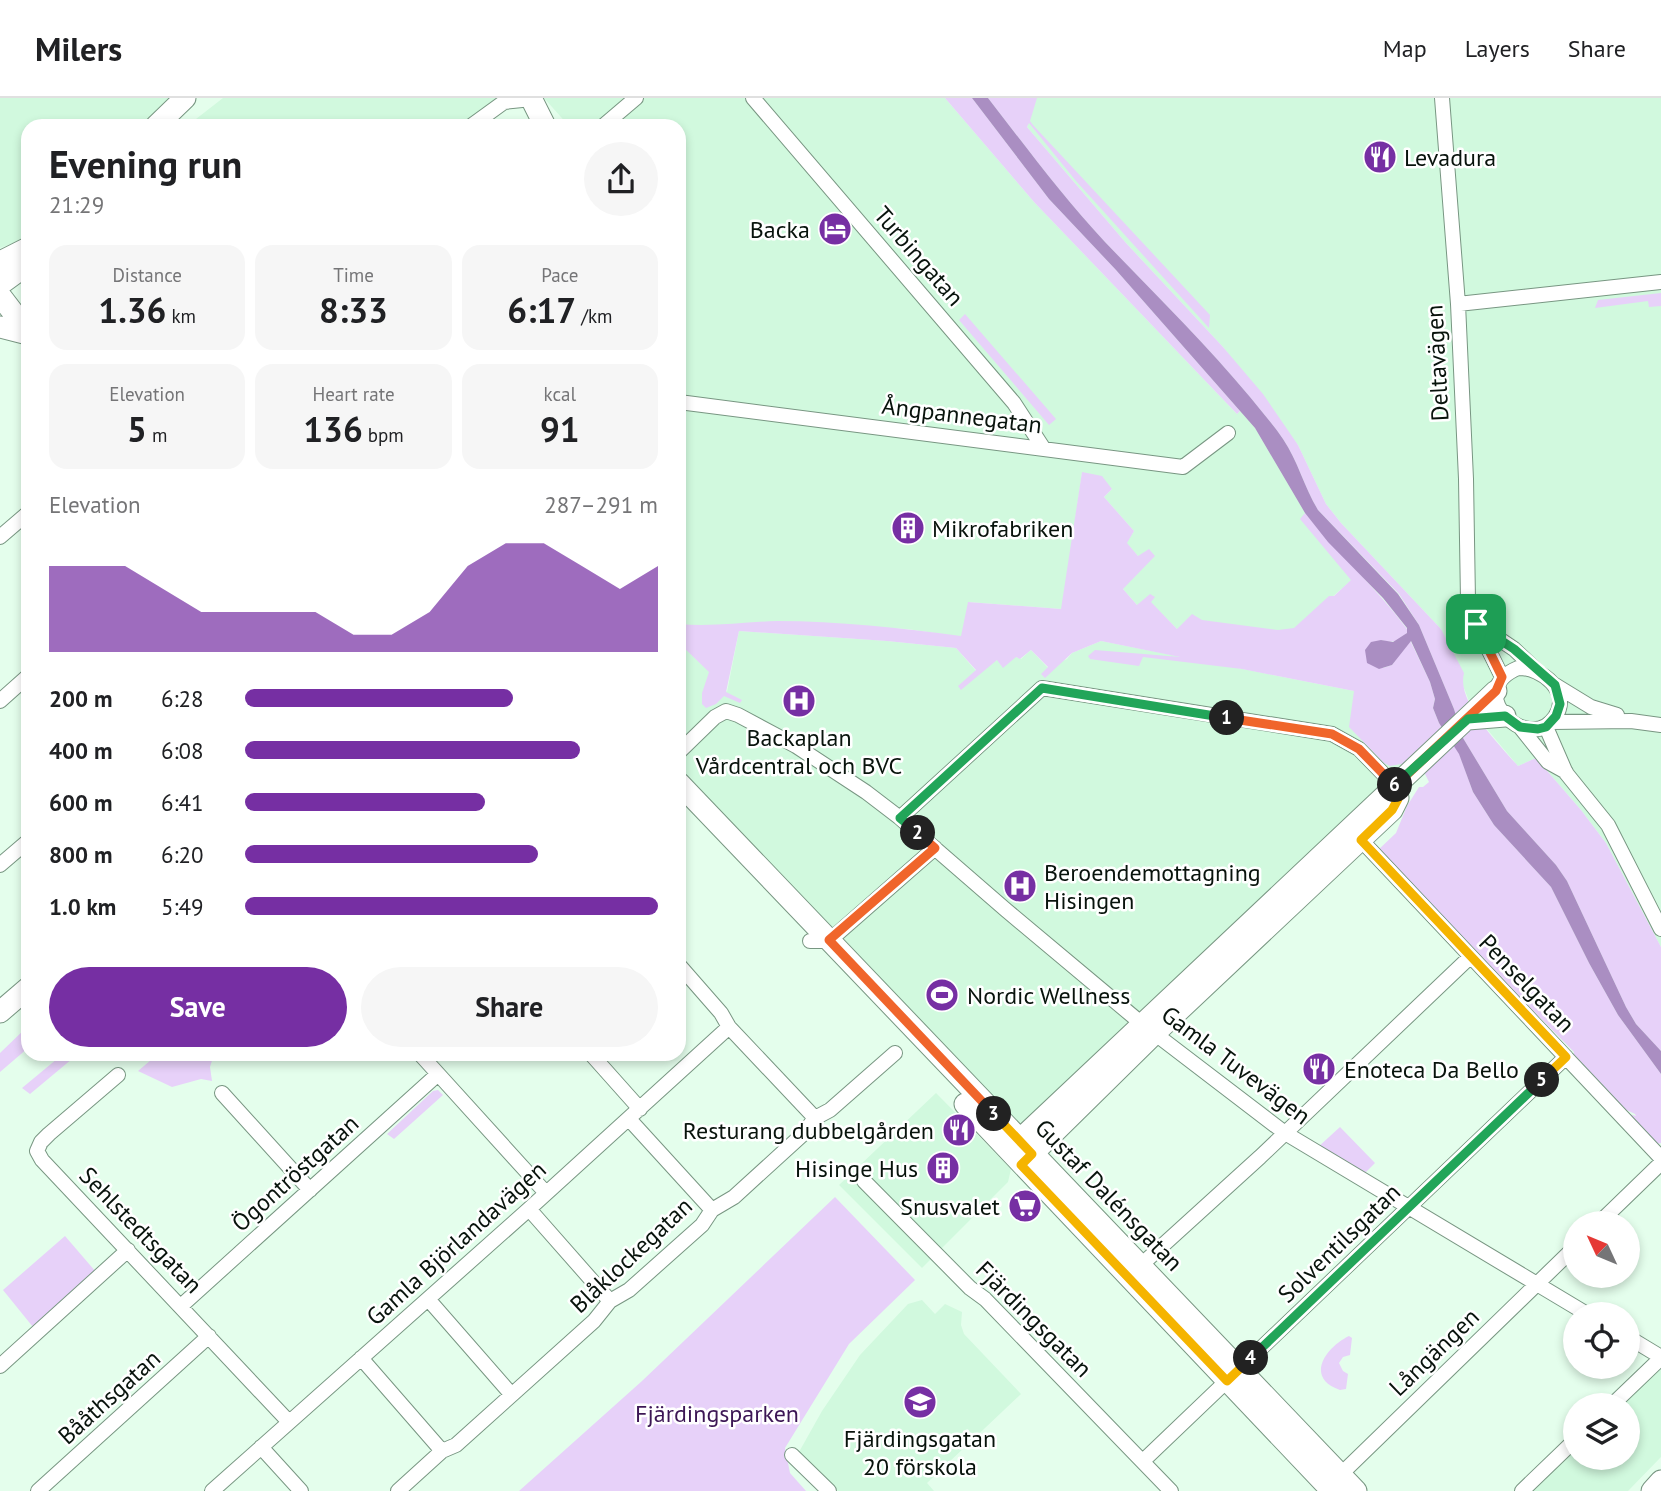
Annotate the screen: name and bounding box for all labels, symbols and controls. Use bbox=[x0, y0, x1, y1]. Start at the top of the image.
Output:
text: Milers bbox=[35, 27, 122, 70]
text: Map bbox=[1383, 33, 1427, 64]
text: Layers bbox=[1465, 33, 1530, 64]
text: Share bbox=[1568, 33, 1626, 64]
restaurant icon: Levadura bbox=[1361, 138, 1399, 176]
text: Evening run bbox=[49, 139, 242, 188]
button: share bbox=[584, 142, 658, 216]
place label: Levadura bbox=[1404, 142, 1496, 173]
text: 21:29 bbox=[49, 190, 104, 219]
street label: Turbingatan bbox=[867, 200, 971, 312]
hotel icon: Backa bbox=[816, 210, 854, 248]
place label: Backa bbox=[750, 214, 810, 245]
text: Distance bbox=[112, 263, 182, 287]
text: Time bbox=[333, 263, 374, 287]
text: Pace bbox=[541, 263, 578, 287]
text: 1.36 bbox=[98, 287, 166, 333]
text: 8:33 bbox=[319, 287, 388, 333]
text: 6:17 bbox=[507, 287, 576, 333]
text: km bbox=[166, 304, 196, 328]
text: /km bbox=[576, 304, 612, 328]
street label: Deltavägen bbox=[1418, 304, 1456, 422]
text: Elevation bbox=[109, 382, 185, 406]
text: Heart rate bbox=[312, 382, 395, 406]
text: kcal bbox=[544, 382, 576, 406]
street label: Ångpannegatan bbox=[880, 390, 1044, 440]
text: 5 bbox=[127, 406, 147, 452]
text: 136 bbox=[303, 406, 363, 452]
text: 91 bbox=[540, 406, 580, 452]
text: m bbox=[147, 423, 167, 447]
text: bpm bbox=[363, 423, 404, 447]
text: Elevation bbox=[49, 490, 141, 519]
text: 287–291 m bbox=[544, 490, 658, 519]
building icon: Mikrofabriken bbox=[889, 509, 927, 547]
place label: Mikrofabriken bbox=[932, 513, 1073, 544]
pin bbox=[1446, 594, 1506, 654]
icon: arrive bbox=[1457, 605, 1495, 643]
hospital icon: Backaplan Vårdcentral och BVC bbox=[780, 682, 818, 720]
text: 200 m bbox=[49, 684, 112, 713]
text: 6:28 bbox=[161, 684, 204, 713]
pin: 1 bbox=[1210, 700, 1244, 736]
text: 1 bbox=[1221, 705, 1232, 729]
place label: Backaplan Vårdcentral och BVC bbox=[695, 722, 902, 781]
text: 400 m bbox=[49, 736, 112, 765]
text: 6:08 bbox=[161, 736, 204, 765]
pin: 6 bbox=[1378, 768, 1412, 802]
text: 6 bbox=[1389, 772, 1400, 796]
text: 600 m bbox=[49, 788, 112, 817]
text: 6:41 bbox=[161, 788, 204, 817]
pin: 2 bbox=[900, 816, 936, 850]
text: 2 bbox=[912, 820, 923, 844]
text: 800 m bbox=[49, 840, 112, 869]
text: 6:20 bbox=[161, 840, 204, 869]
place label: Beroendemottagning Hisingen bbox=[1044, 857, 1261, 916]
hospital icon: Beroendemottagning Hisingen bbox=[1001, 867, 1039, 905]
text: 1.0 km bbox=[49, 892, 116, 921]
text: 5:49 bbox=[161, 892, 204, 921]
street label: Penselgatan bbox=[1472, 927, 1582, 1039]
button: Save bbox=[49, 967, 347, 1047]
button: Share bbox=[361, 967, 658, 1047]
sports icon: Nordic Wellness bbox=[923, 976, 961, 1014]
place label: Nordic Wellness bbox=[967, 980, 1130, 1011]
street label: Gamla Tuvevägen bbox=[1155, 999, 1317, 1131]
restaurant icon: Enoteca Da Bello bbox=[1300, 1050, 1338, 1088]
place label: Enoteca Da Bello bbox=[1344, 1054, 1519, 1085]
pin: 5 bbox=[1524, 1062, 1560, 1098]
text: 5 bbox=[1536, 1067, 1547, 1091]
pin: 3 bbox=[976, 1096, 1012, 1132]
text: 3 bbox=[988, 1101, 999, 1125]
street label: Ögontröstgatan bbox=[225, 1108, 365, 1238]
restaurant icon: Resturang dubbelgården bbox=[940, 1111, 978, 1149]
street label: Gustaf Dalénsgatan bbox=[1028, 1112, 1190, 1278]
place label: Resturang dubbelgården bbox=[683, 1115, 934, 1146]
building icon: Hisinge Hus bbox=[924, 1149, 962, 1187]
place label: Hisinge Hus bbox=[795, 1153, 918, 1184]
street label: Gamla Björlandavägen bbox=[360, 1154, 552, 1332]
street label: Sehlstedtsgatan bbox=[73, 1160, 209, 1300]
street label: Solventilsgatan bbox=[1271, 1177, 1407, 1309]
supermarket icon: Snusvalet bbox=[1006, 1187, 1044, 1225]
street label: Blåklockegatan bbox=[563, 1190, 699, 1320]
place label: Snusvalet bbox=[900, 1191, 1000, 1222]
north arrow bbox=[1563, 1211, 1640, 1288]
map controls bbox=[1563, 1211, 1640, 1470]
street label: Fjärdingsgatan bbox=[969, 1254, 1099, 1384]
street label: Långängen bbox=[1382, 1301, 1486, 1403]
button: locate bbox=[1563, 1302, 1640, 1379]
pin: 4 bbox=[1234, 1340, 1268, 1376]
street label: Bååthsgatan bbox=[51, 1343, 167, 1451]
text: 4 bbox=[1245, 1345, 1256, 1369]
school or university icon: Fjärdingsgatan 20 förskola bbox=[901, 1383, 939, 1421]
button: layers bbox=[1563, 1393, 1640, 1470]
park label: Fjärdingsparken bbox=[635, 1398, 799, 1429]
place label: Fjärdingsgatan 20 förskola bbox=[844, 1423, 996, 1482]

